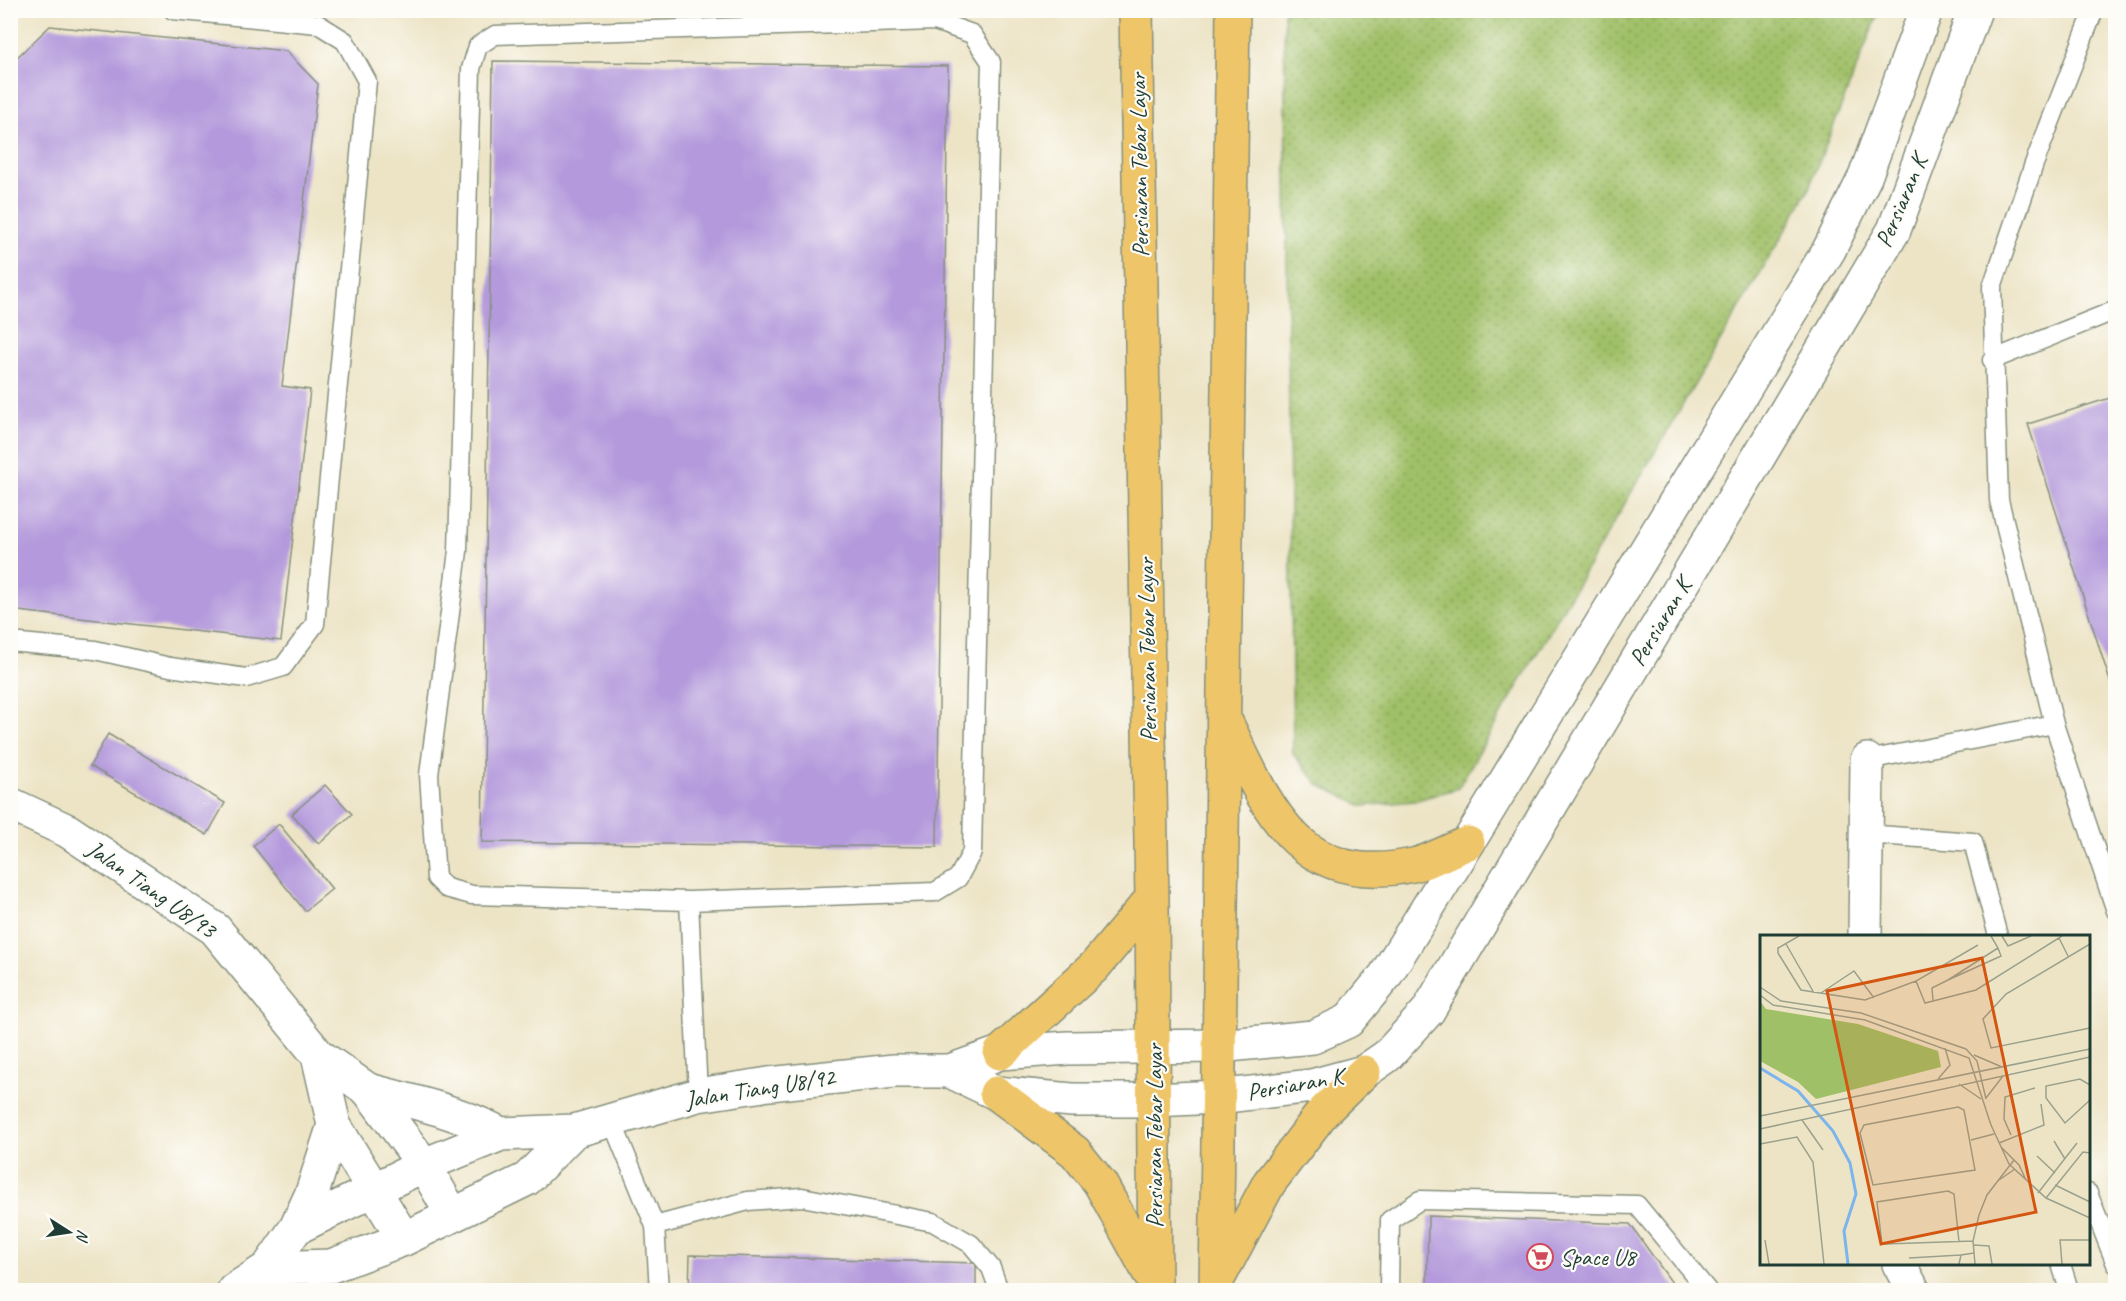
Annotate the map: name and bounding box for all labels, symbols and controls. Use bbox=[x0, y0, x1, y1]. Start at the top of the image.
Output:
street label: Persiaran Tebar Layar bbox=[1122, 70, 1156, 257]
street label: Persiaran K bbox=[1868, 146, 1936, 252]
street label: Persiaran Tebar Layar bbox=[1130, 555, 1164, 742]
street label: Persiaran K bbox=[1622, 568, 1701, 671]
street label: Jalan Tiang U8/93 bbox=[81, 833, 224, 946]
inset map bbox=[1760, 935, 2090, 1265]
street label: Persiaran Tebar Layar bbox=[1139, 1042, 1169, 1228]
street label: Persiaran K bbox=[1244, 1060, 1350, 1107]
street label: Jalan Tiang U8/92 bbox=[682, 1061, 839, 1115]
north arrow bbox=[39, 1202, 99, 1262]
text: N bbox=[71, 1228, 94, 1245]
supermarket icon: Space U8 bbox=[1525, 1242, 1555, 1272]
place label: Space U8 bbox=[1560, 1242, 1638, 1272]

